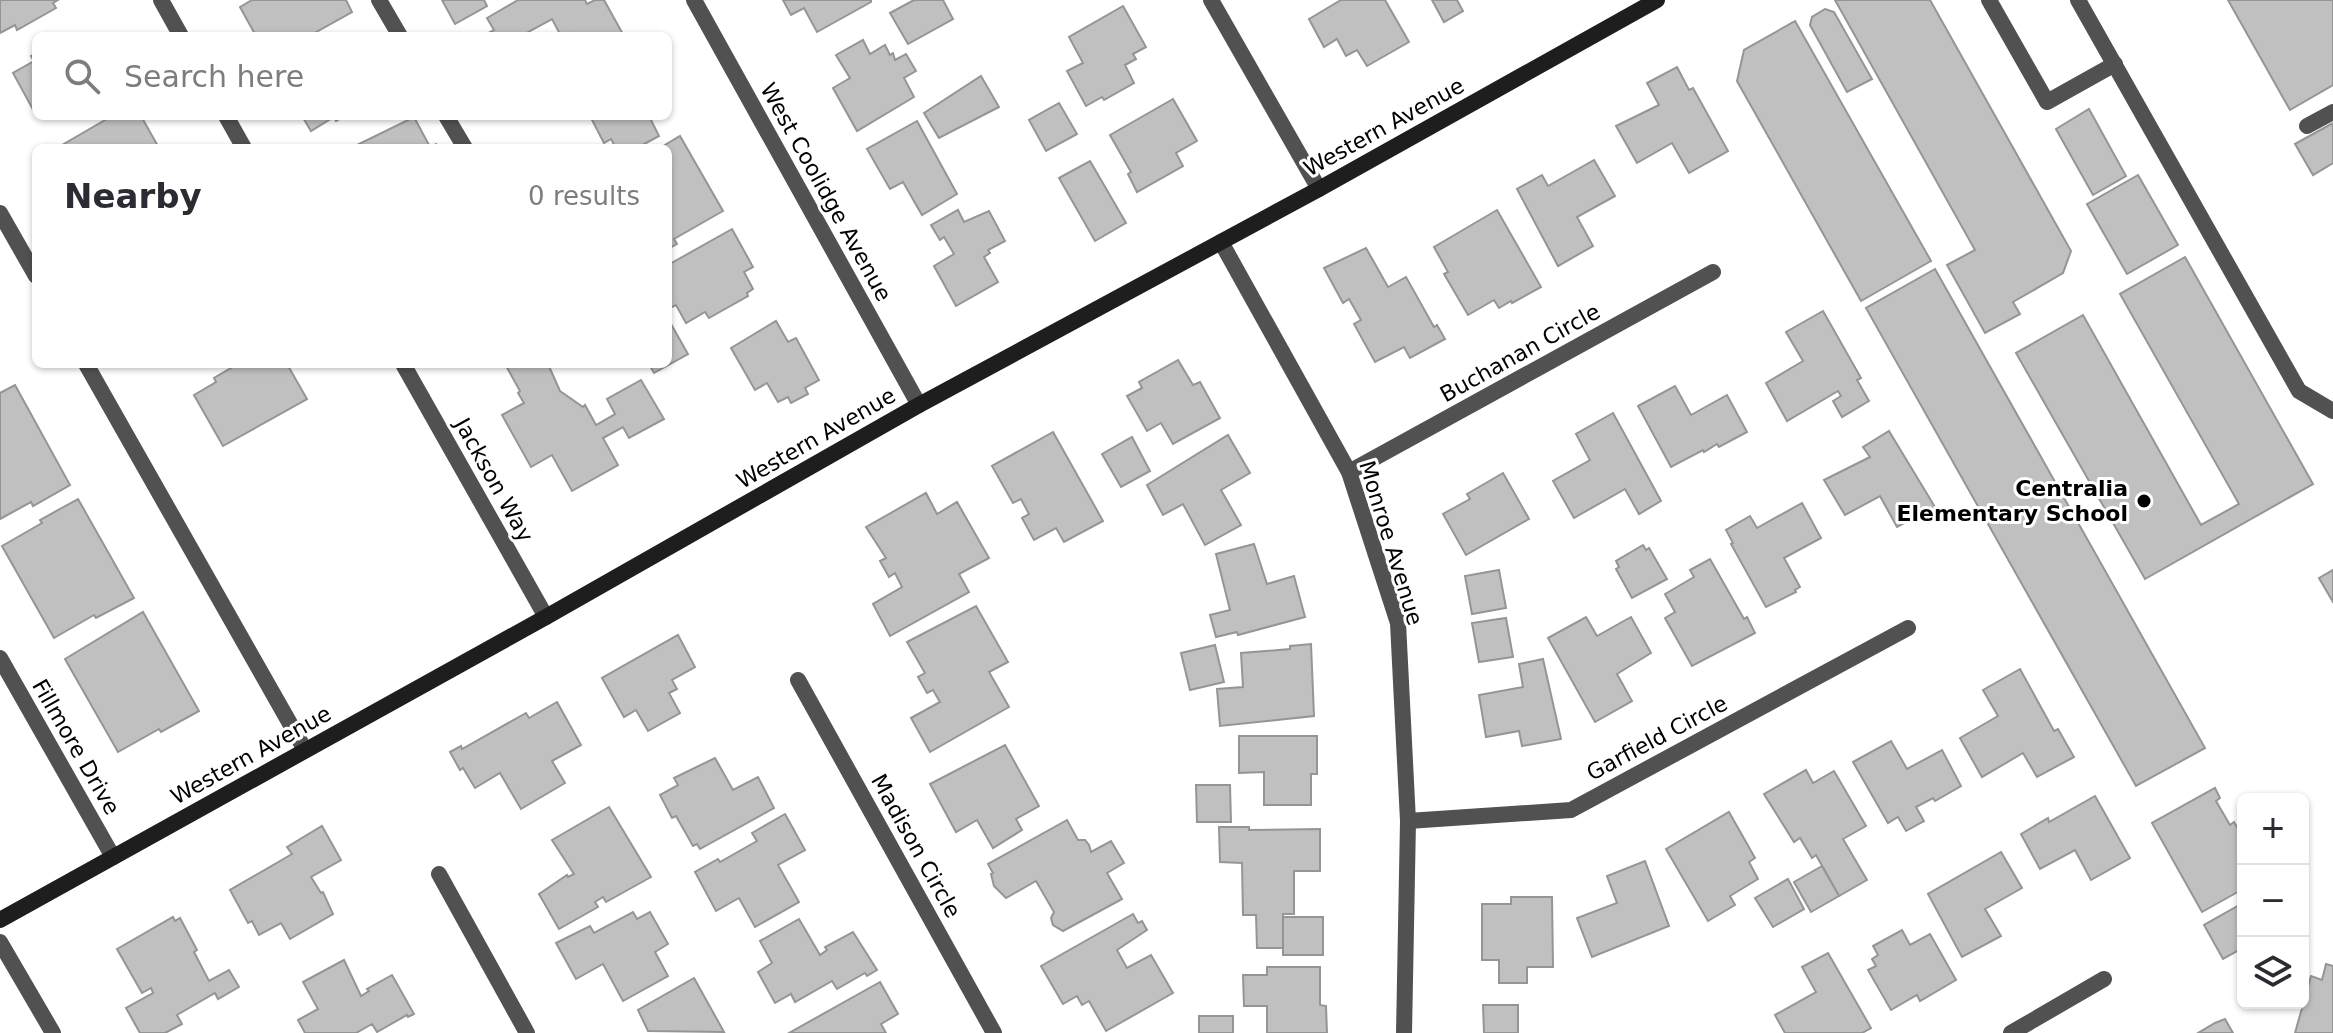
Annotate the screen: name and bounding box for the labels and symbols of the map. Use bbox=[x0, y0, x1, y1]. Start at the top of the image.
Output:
street label: Western Avenue bbox=[1300, 73, 1468, 181]
street label: West Coolidge Avenue bbox=[755, 78, 897, 306]
street label: Buchanan Circle bbox=[1436, 299, 1604, 407]
street label: Western Avenue bbox=[732, 382, 900, 494]
street label: Jackson Way bbox=[449, 412, 538, 546]
street label: Monroe Avenue bbox=[1354, 458, 1428, 628]
place label: Centralia Elementary School bbox=[1896, 476, 2128, 526]
marker: Centralia Elementary School bbox=[2135, 492, 2153, 510]
street label: Fillmore Drive bbox=[27, 675, 125, 819]
street label: Garfield Circle bbox=[1582, 690, 1732, 786]
street label: Western Avenue bbox=[167, 701, 335, 809]
street label: Madison Circle bbox=[866, 770, 966, 922]

